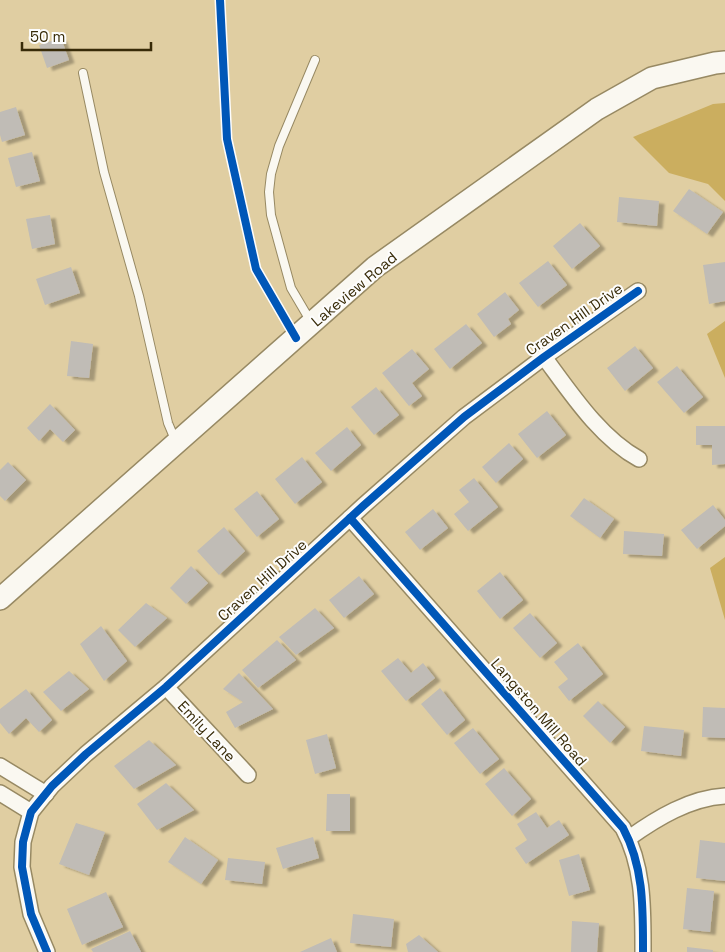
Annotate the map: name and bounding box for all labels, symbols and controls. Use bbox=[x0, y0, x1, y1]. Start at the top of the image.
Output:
scale bar bbox=[22, 20, 151, 52]
text: 50 m bbox=[30, 27, 65, 46]
street label: Lakeview Road bbox=[307, 248, 401, 330]
street label: Craven Hill Drive bbox=[522, 279, 626, 359]
street label: Craven Hill Drive bbox=[213, 535, 311, 625]
street label: Langston Mill Road bbox=[487, 654, 591, 770]
street label: Emily Lane bbox=[174, 697, 240, 766]

